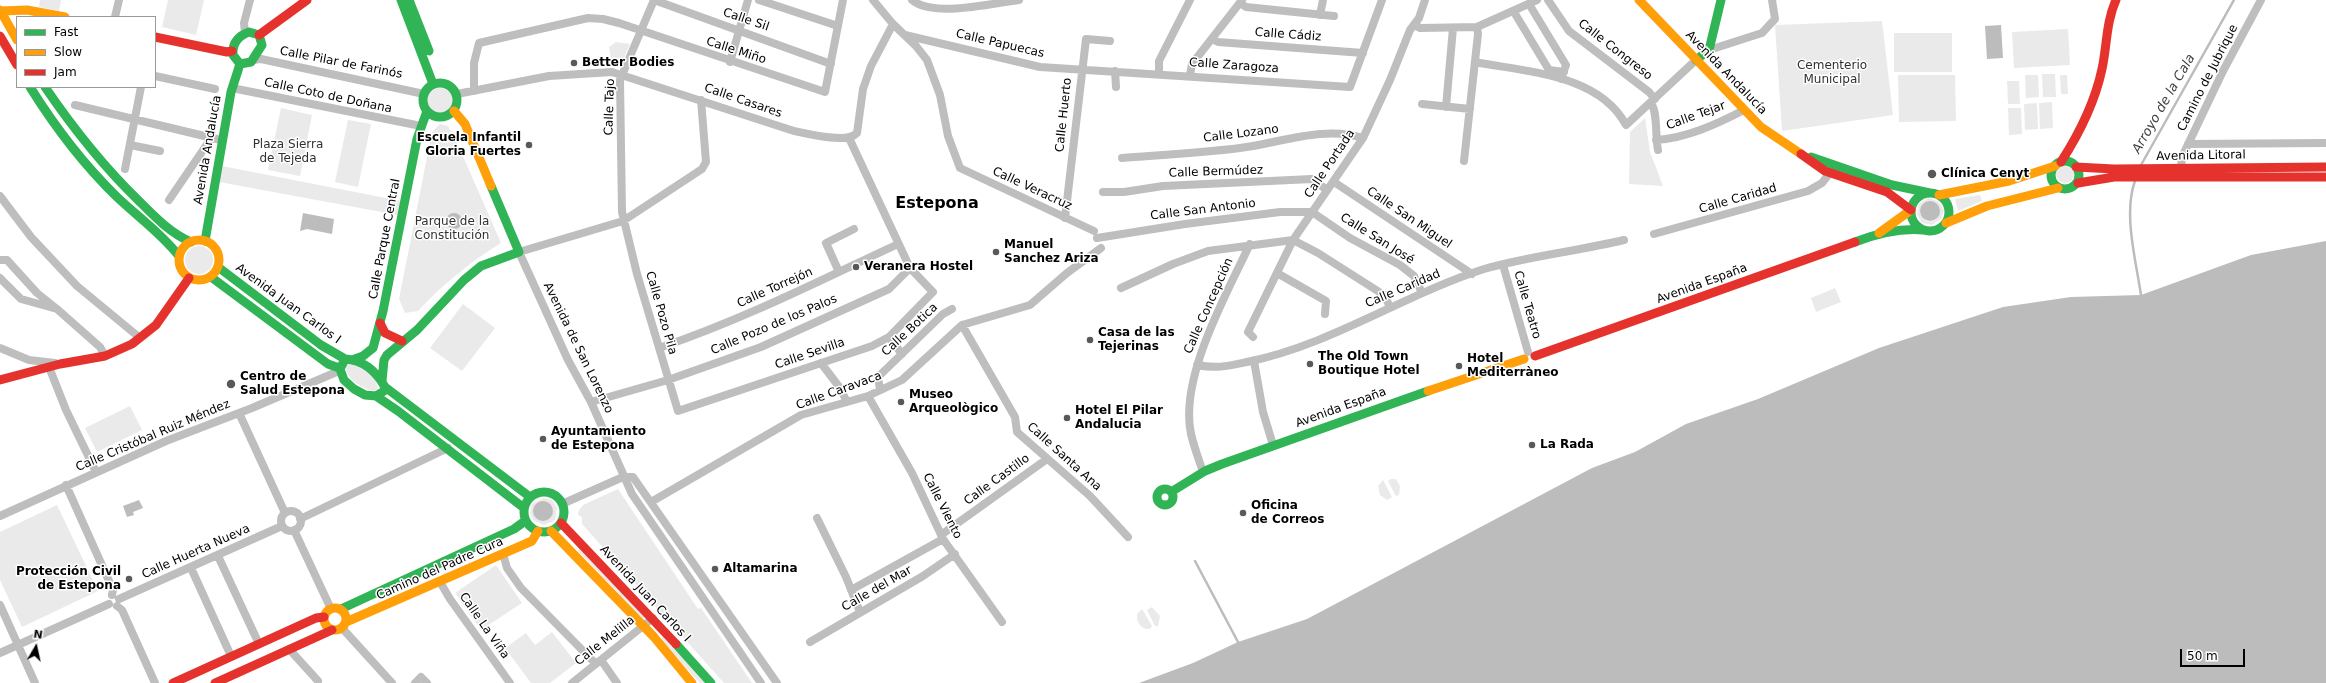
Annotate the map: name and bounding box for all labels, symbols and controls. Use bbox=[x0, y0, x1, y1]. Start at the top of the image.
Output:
street label: Calle Sil bbox=[721, 5, 771, 35]
legend bbox=[16, 16, 156, 88]
street label: Calle Congreso bbox=[1575, 17, 1655, 83]
street label: Camino de Jubrique bbox=[2175, 22, 2241, 134]
text: Fast bbox=[54, 25, 78, 39]
street label: Calle Cádiz bbox=[1254, 25, 1322, 45]
street label: Calle Papuecas bbox=[954, 27, 1046, 61]
street label: Avenida Andalucía bbox=[1682, 28, 1770, 118]
street label: Calle Miño bbox=[704, 35, 768, 67]
street label: Calle Pilar de Farinós bbox=[278, 44, 404, 82]
text: Slow bbox=[54, 45, 82, 59]
water label: Arroyo de la Cala bbox=[2129, 52, 2199, 156]
place label: Better Bodies bbox=[582, 56, 674, 70]
street label: Calle Zaragoza bbox=[1189, 56, 1279, 76]
marker: Better Bodies bbox=[569, 58, 579, 68]
park label: Cementerio Municipal bbox=[1797, 59, 1867, 87]
text: Jam bbox=[54, 65, 77, 79]
street label: Calle Coto de Doñana bbox=[263, 75, 393, 117]
street label: Calle Huerto bbox=[1053, 77, 1075, 153]
street label: Calle Tajo bbox=[602, 78, 618, 136]
street label: Calle Casares bbox=[702, 81, 784, 121]
street label: Avenida Andalucía bbox=[191, 94, 225, 206]
street label: Calle Tejar bbox=[1664, 99, 1728, 133]
street label: Calle Lozano bbox=[1202, 122, 1280, 146]
street label: Calle Portada bbox=[1302, 127, 1358, 201]
place label: Escuela Infantil Gloria Fuertes bbox=[417, 131, 521, 159]
park label: Plaza Sierra de Tejeda bbox=[253, 138, 323, 166]
marker: Escuela Infantil Gloria Fuertes bbox=[524, 140, 534, 150]
street label: Avenida Litoral bbox=[2156, 148, 2246, 164]
street label: Calle Bermúdez bbox=[1169, 163, 1263, 181]
street label: Calle Veracruz bbox=[990, 164, 1074, 214]
place label: Clínica Cenyt bbox=[1941, 167, 2029, 181]
marker: Clínica Cenyt bbox=[1926, 168, 1938, 180]
street label: Calle Parque Central bbox=[366, 178, 404, 300]
street label: Calle Caridad bbox=[1697, 181, 1779, 217]
street label: Calle San Miguel bbox=[1364, 184, 1454, 252]
district label: Estepona bbox=[895, 194, 979, 214]
street label: Calle San Antonio bbox=[1149, 196, 1257, 224]
street label: Calle San José bbox=[1337, 211, 1417, 267]
park label: Parque de la Constitución bbox=[415, 215, 489, 243]
place label: Manuel Sanchez Ariza bbox=[1004, 238, 1099, 266]
marker: Manuel Sanchez Ariza bbox=[991, 247, 1001, 257]
street label: Calle Concepción bbox=[1181, 256, 1237, 356]
place label: Veranera Hostel bbox=[864, 260, 973, 274]
street label: Avenida Juan Carlos I bbox=[233, 261, 343, 347]
street label: Avenida España bbox=[1655, 261, 1749, 307]
marker: Veranera Hostel bbox=[851, 262, 861, 272]
street label: Calle Torrejón bbox=[735, 265, 815, 311]
street label: Calle Caridad bbox=[1363, 267, 1443, 311]
street label: Calle Teatro bbox=[1510, 269, 1544, 341]
street label: Calle Pozo Pila bbox=[642, 270, 680, 356]
street label: Avenida de San Lorenzo bbox=[540, 280, 616, 416]
street label: Calle Pozo de los Palos bbox=[709, 292, 839, 358]
street label: Calle Botica bbox=[879, 300, 941, 360]
place label: Casa de las Tejerinas bbox=[1098, 326, 1175, 354]
street label: Calle Sevilla bbox=[773, 335, 847, 373]
marker: Casa de las Tejerinas bbox=[1085, 335, 1095, 345]
place label: The Old Town Boutique Hotel bbox=[1318, 350, 1420, 378]
place label: Hotel Mediterràneo bbox=[1467, 352, 1559, 380]
marker: The Old Town Boutique Hotel bbox=[1305, 359, 1315, 369]
marker: Hotel Mediterràneo bbox=[1454, 361, 1464, 371]
street label: Calle Caravaca bbox=[794, 369, 884, 413]
place label: Centro de Salud Estepona bbox=[240, 370, 345, 398]
marker: Centro de Salud Estepona bbox=[225, 378, 237, 390]
street label: Avenida España bbox=[1294, 385, 1388, 431]
place label: Museo Arqueològico bbox=[909, 388, 998, 416]
street label: Calle Cristóbal Ruiz Méndez bbox=[74, 397, 232, 475]
marker: Museo Arqueològico bbox=[896, 397, 906, 407]
place label: Hotel El Pilar Andalucia bbox=[1075, 404, 1163, 432]
marker: Hotel El Pilar Andalucia bbox=[1062, 413, 1072, 423]
street label: Calle Santa Ana bbox=[1024, 420, 1104, 494]
place label: Ayuntamiento de Estepona bbox=[551, 425, 646, 453]
marker: Ayuntamiento de Estepona bbox=[538, 434, 548, 444]
place label: La Rada bbox=[1540, 438, 1594, 452]
marker: La Rada bbox=[1527, 440, 1537, 450]
street label: Calle Castillo bbox=[961, 451, 1033, 509]
street label: Calle Viento bbox=[919, 471, 965, 541]
place label: Oficina de Correos bbox=[1251, 499, 1324, 527]
marker: Oficina de Correos bbox=[1238, 508, 1248, 518]
street label: Calle Huerta Nueva bbox=[140, 522, 252, 582]
street label: Camino del Padre Cura bbox=[374, 534, 506, 604]
street label: Avenida Juan Carlos I bbox=[597, 543, 693, 645]
place label: Altamarina bbox=[723, 562, 798, 576]
street label: Calle del Mar bbox=[839, 563, 915, 615]
marker: Altamarina bbox=[710, 564, 720, 574]
place label: Protección Civil de Estepona bbox=[16, 565, 121, 593]
marker: Protección Civil de Estepona bbox=[124, 574, 134, 584]
street label: Calle La Viña bbox=[456, 590, 512, 662]
street label: Calle Melilla bbox=[572, 613, 638, 669]
north arrow bbox=[16, 627, 56, 667]
text: N bbox=[32, 628, 44, 642]
scale bar bbox=[2182, 641, 2247, 667]
text: 50 m bbox=[2187, 649, 2218, 663]

